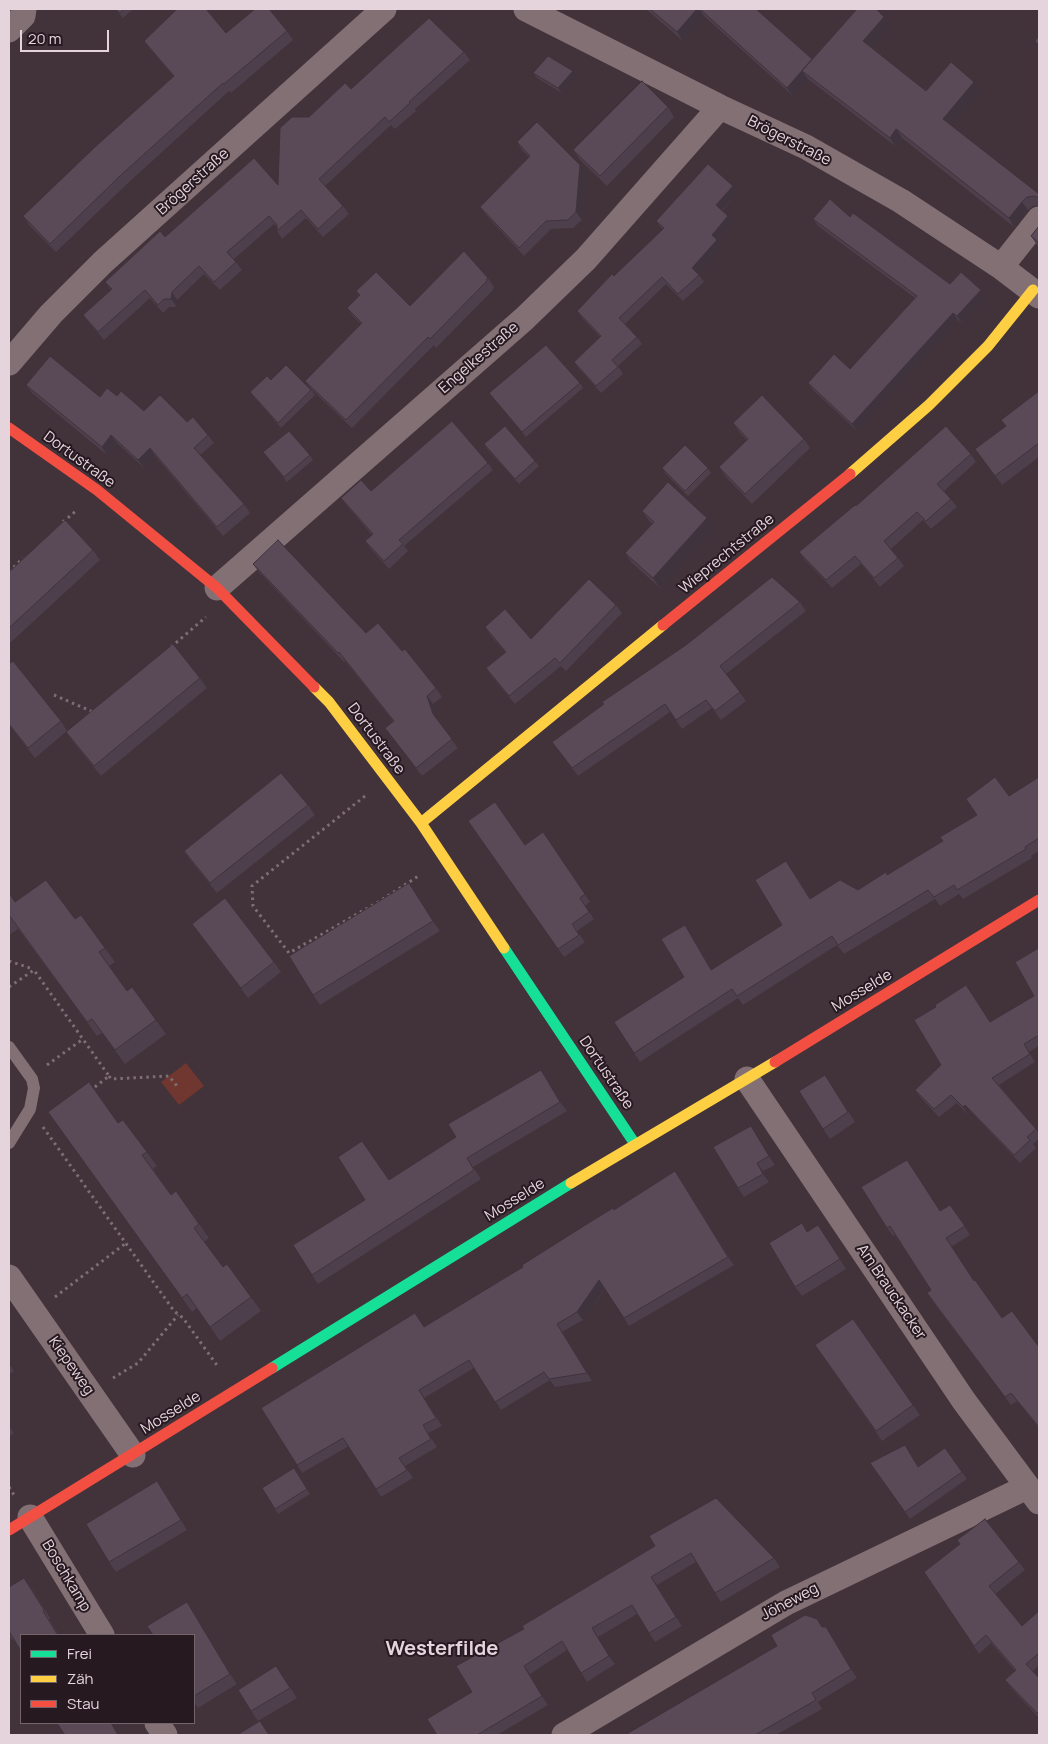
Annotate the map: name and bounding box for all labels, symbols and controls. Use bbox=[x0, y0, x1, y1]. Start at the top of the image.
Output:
scale bar bbox=[22, 20, 111, 52]
text: 20 m bbox=[28, 28, 61, 49]
street label: Brögerstraße bbox=[744, 112, 834, 170]
street label: Brögerstraße bbox=[153, 145, 233, 219]
street label: Engelkestraße bbox=[435, 318, 523, 398]
street label: Dortustraße bbox=[40, 428, 118, 492]
street label: Wieprechtstraße bbox=[676, 510, 778, 598]
street label: Dortustraße bbox=[343, 700, 409, 778]
street label: Mosselde bbox=[829, 966, 895, 1016]
street label: Dortustraße bbox=[575, 1033, 637, 1113]
street label: Mosselde bbox=[482, 1175, 548, 1225]
street label: Am Brauckacker bbox=[853, 1241, 929, 1343]
street label: Kiepeweg bbox=[44, 1333, 98, 1399]
street label: Mosselde bbox=[138, 1388, 204, 1438]
street label: Boschkamp bbox=[38, 1537, 94, 1615]
street label: Jöheweg bbox=[758, 1579, 822, 1625]
legend bbox=[20, 1634, 195, 1724]
district label: Westerfilde bbox=[386, 1637, 498, 1661]
text: Frei bbox=[67, 1643, 92, 1664]
text: Zäh bbox=[67, 1668, 93, 1689]
text: Stau bbox=[67, 1693, 100, 1714]

